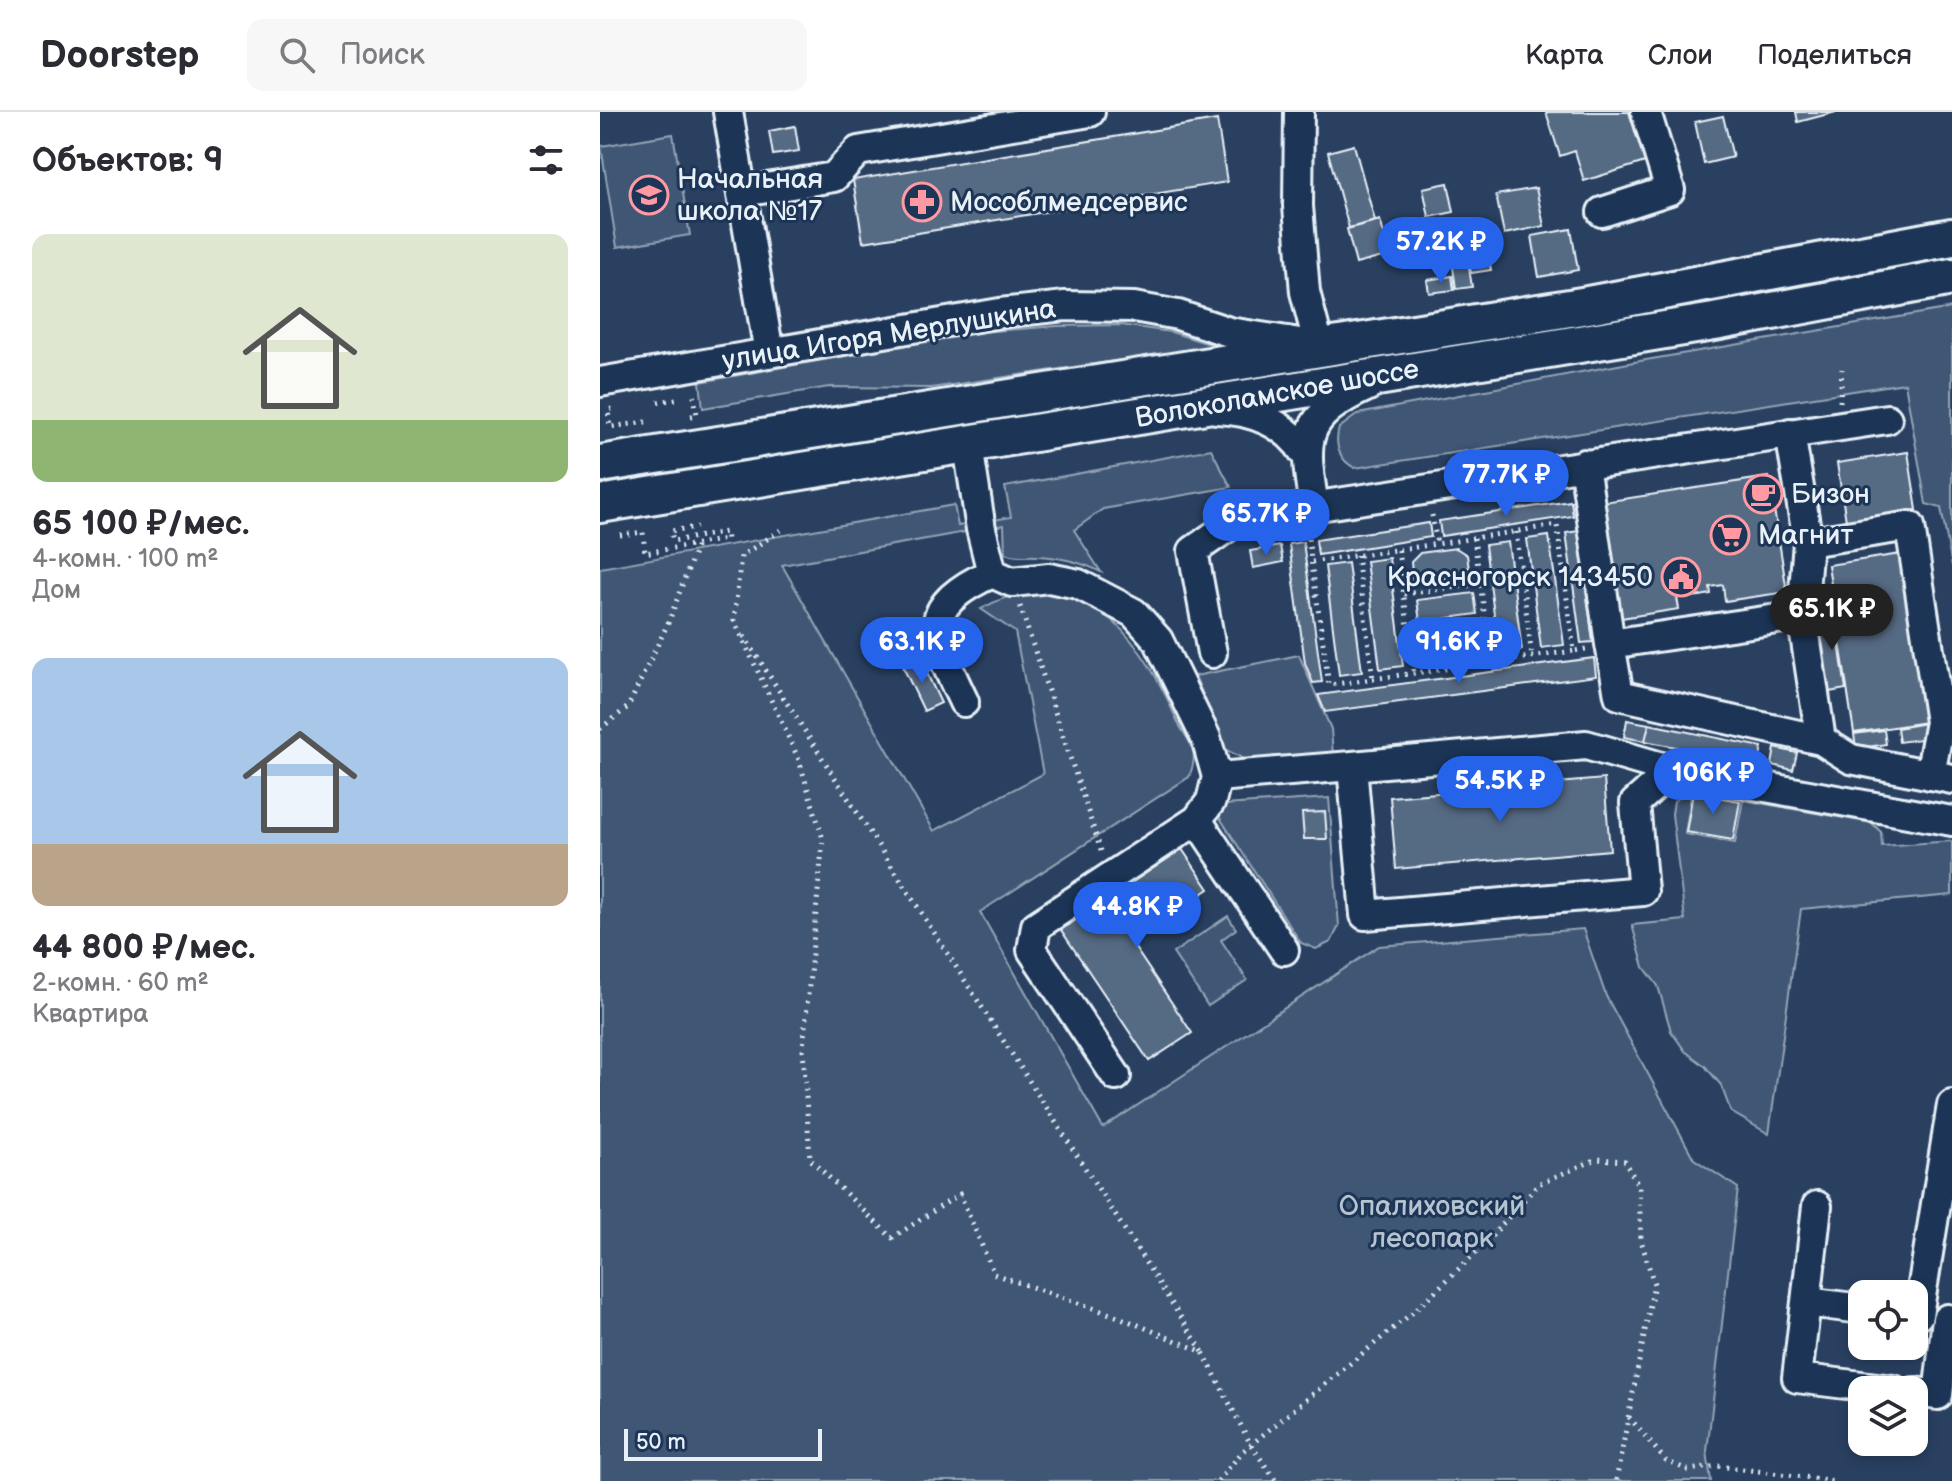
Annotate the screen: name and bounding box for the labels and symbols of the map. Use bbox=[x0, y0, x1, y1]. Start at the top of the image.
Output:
place label: Начальная школа №17 bbox=[677, 163, 823, 228]
school or university icon: Начальная школа №17 bbox=[628, 174, 670, 216]
pharmacy icon: Мособлмедсервис bbox=[901, 181, 943, 223]
place label: Мособлмедсервис bbox=[950, 186, 1188, 219]
pin: 57.2K ₽ bbox=[1367, 217, 1515, 285]
street label: улица Игоря Мерлушкина bbox=[720, 292, 1059, 378]
street label: Волоколамское шоссе bbox=[1133, 353, 1421, 435]
pin: 77.7K ₽ bbox=[1432, 450, 1580, 518]
cafe icon: Бизон bbox=[1742, 473, 1784, 515]
place label: Бизон bbox=[1791, 478, 1870, 511]
pin: 65.7K ₽ bbox=[1192, 489, 1340, 557]
supermarket icon: Магнит bbox=[1709, 514, 1751, 556]
place label: Магнит bbox=[1758, 519, 1853, 552]
public building icon: Красногорск 143450 bbox=[1660, 556, 1702, 598]
place label: Красногорск 143450 bbox=[1387, 561, 1653, 594]
pin: 65.1K ₽ bbox=[1758, 584, 1906, 652]
pin: 63.1K ₽ bbox=[848, 617, 996, 685]
pin: 91.6K ₽ bbox=[1385, 617, 1533, 685]
pin: 106K ₽ bbox=[1648, 748, 1778, 816]
pin: 54.5K ₽ bbox=[1426, 756, 1574, 824]
pin: 44.8K ₽ bbox=[1063, 882, 1211, 950]
park label: Опалиховский лесопарк bbox=[1339, 1190, 1525, 1255]
scale bar bbox=[624, 1425, 822, 1461]

